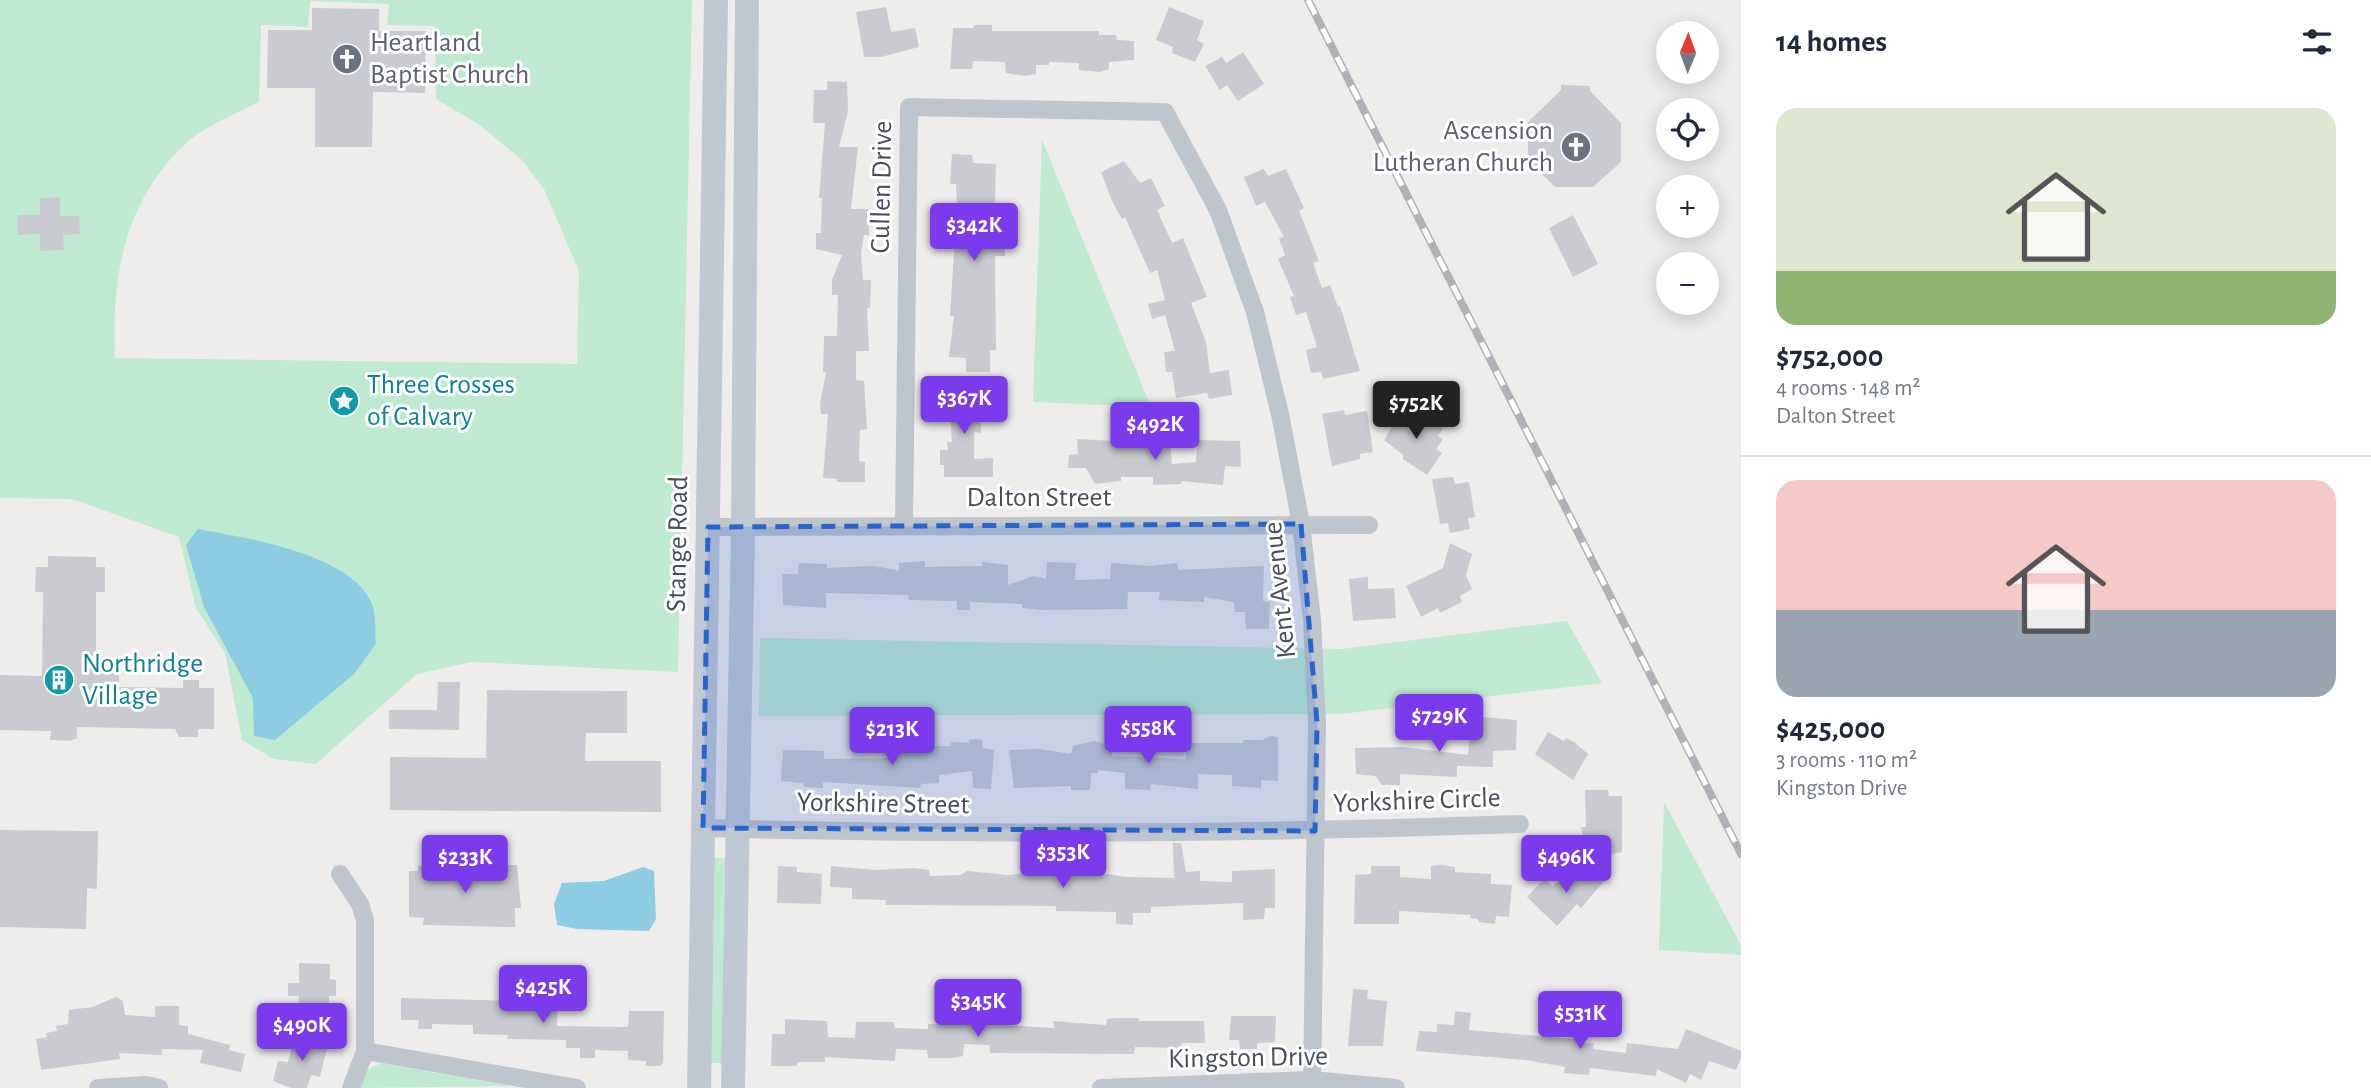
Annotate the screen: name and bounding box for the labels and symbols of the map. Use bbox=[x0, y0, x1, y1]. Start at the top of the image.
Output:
north arrow bbox=[1656, 21, 1718, 84]
place label: Heartland Baptist Church bbox=[370, 29, 529, 89]
church icon: Heartland Baptist Church bbox=[330, 42, 364, 76]
place label: Ascension Lutheran Church bbox=[1373, 117, 1553, 177]
street label: Cullen Drive bbox=[867, 121, 897, 253]
church icon: Ascension Lutheran Church bbox=[1559, 130, 1593, 164]
pin: $342K bbox=[925, 204, 1023, 263]
place label: Three Crosses of Calvary bbox=[367, 371, 515, 431]
pin: $367K bbox=[915, 376, 1013, 436]
pin: $752K bbox=[1367, 382, 1465, 441]
place icon: Three Crosses of Calvary bbox=[327, 384, 361, 418]
pin: $492K bbox=[1106, 402, 1204, 462]
street label: Stange Road bbox=[663, 476, 693, 612]
street label: Dalton Street bbox=[967, 484, 1112, 512]
street label: Kent Avenue bbox=[1259, 520, 1301, 660]
place label: Northridge Village bbox=[82, 650, 203, 710]
building icon: Northridge Village bbox=[42, 663, 76, 697]
pin: $729K bbox=[1390, 694, 1488, 754]
pin: $558K bbox=[1099, 706, 1197, 766]
pin: $213K bbox=[843, 708, 941, 767]
street label: Yorkshire Circle bbox=[1333, 784, 1501, 818]
street label: Yorkshire Street bbox=[797, 788, 970, 820]
pin: $353K bbox=[1014, 830, 1112, 890]
pin: $233K bbox=[416, 836, 514, 895]
pin: $496K bbox=[1517, 836, 1615, 895]
pin: $425K bbox=[494, 965, 592, 1025]
pin: $345K bbox=[929, 979, 1027, 1039]
pin: $531K bbox=[1531, 992, 1629, 1051]
pin: $490K bbox=[253, 1004, 351, 1063]
street label: Kingston Drive bbox=[1168, 1043, 1328, 1073]

